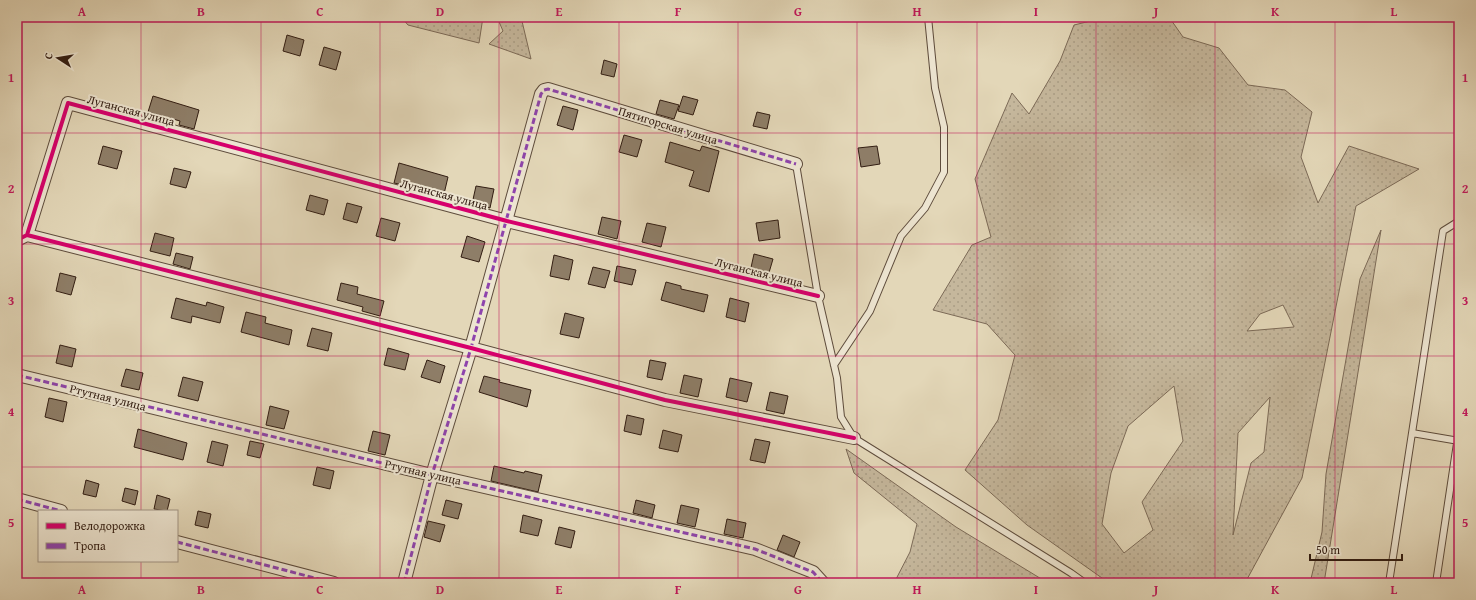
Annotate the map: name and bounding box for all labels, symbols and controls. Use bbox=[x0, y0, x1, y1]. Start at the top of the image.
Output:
text: A bbox=[78, 2, 87, 21]
text: B bbox=[197, 2, 205, 21]
text: C bbox=[316, 2, 324, 21]
text: D bbox=[436, 2, 444, 21]
text: E bbox=[556, 2, 563, 21]
text: F bbox=[675, 2, 682, 21]
text: G bbox=[794, 2, 802, 21]
text: H bbox=[912, 2, 922, 21]
text: I bbox=[1034, 2, 1038, 21]
text: J bbox=[1152, 2, 1159, 21]
text: K bbox=[1271, 2, 1280, 21]
text: L bbox=[1391, 2, 1398, 21]
north arrow bbox=[38, 38, 78, 78]
text: С bbox=[40, 51, 57, 61]
text: 1 bbox=[8, 68, 14, 87]
text: 1 bbox=[1462, 68, 1468, 87]
street label: Луганская улица bbox=[85, 90, 177, 130]
street label: Пятигорская улица bbox=[616, 102, 720, 148]
street label: Луганская улица bbox=[398, 174, 490, 214]
text: 2 bbox=[8, 179, 15, 198]
text: 2 bbox=[1462, 179, 1469, 198]
street label: Луганская улица bbox=[713, 253, 805, 291]
text: 3 bbox=[8, 291, 14, 310]
text: 3 bbox=[1462, 291, 1468, 310]
street label: Ртутная улица bbox=[68, 379, 148, 415]
text: 4 bbox=[8, 402, 15, 421]
text: 4 bbox=[1462, 402, 1469, 421]
street label: Ртутная улица bbox=[383, 455, 463, 489]
legend bbox=[38, 510, 178, 562]
text: 5 bbox=[8, 513, 15, 532]
text: 5 bbox=[1462, 513, 1469, 532]
text: Велодорожка bbox=[74, 517, 145, 534]
scale bar bbox=[1310, 536, 1402, 562]
text: Тропа bbox=[74, 537, 106, 554]
text: 50 m bbox=[1316, 541, 1340, 558]
text: A bbox=[78, 580, 87, 599]
text: B bbox=[197, 580, 205, 599]
text: C bbox=[316, 580, 324, 599]
text: D bbox=[436, 580, 444, 599]
text: E bbox=[556, 580, 563, 599]
text: F bbox=[675, 580, 682, 599]
text: G bbox=[794, 580, 802, 599]
text: H bbox=[912, 580, 922, 599]
text: I bbox=[1034, 580, 1038, 599]
text: J bbox=[1152, 580, 1159, 599]
text: K bbox=[1271, 580, 1280, 599]
text: L bbox=[1391, 580, 1398, 599]

